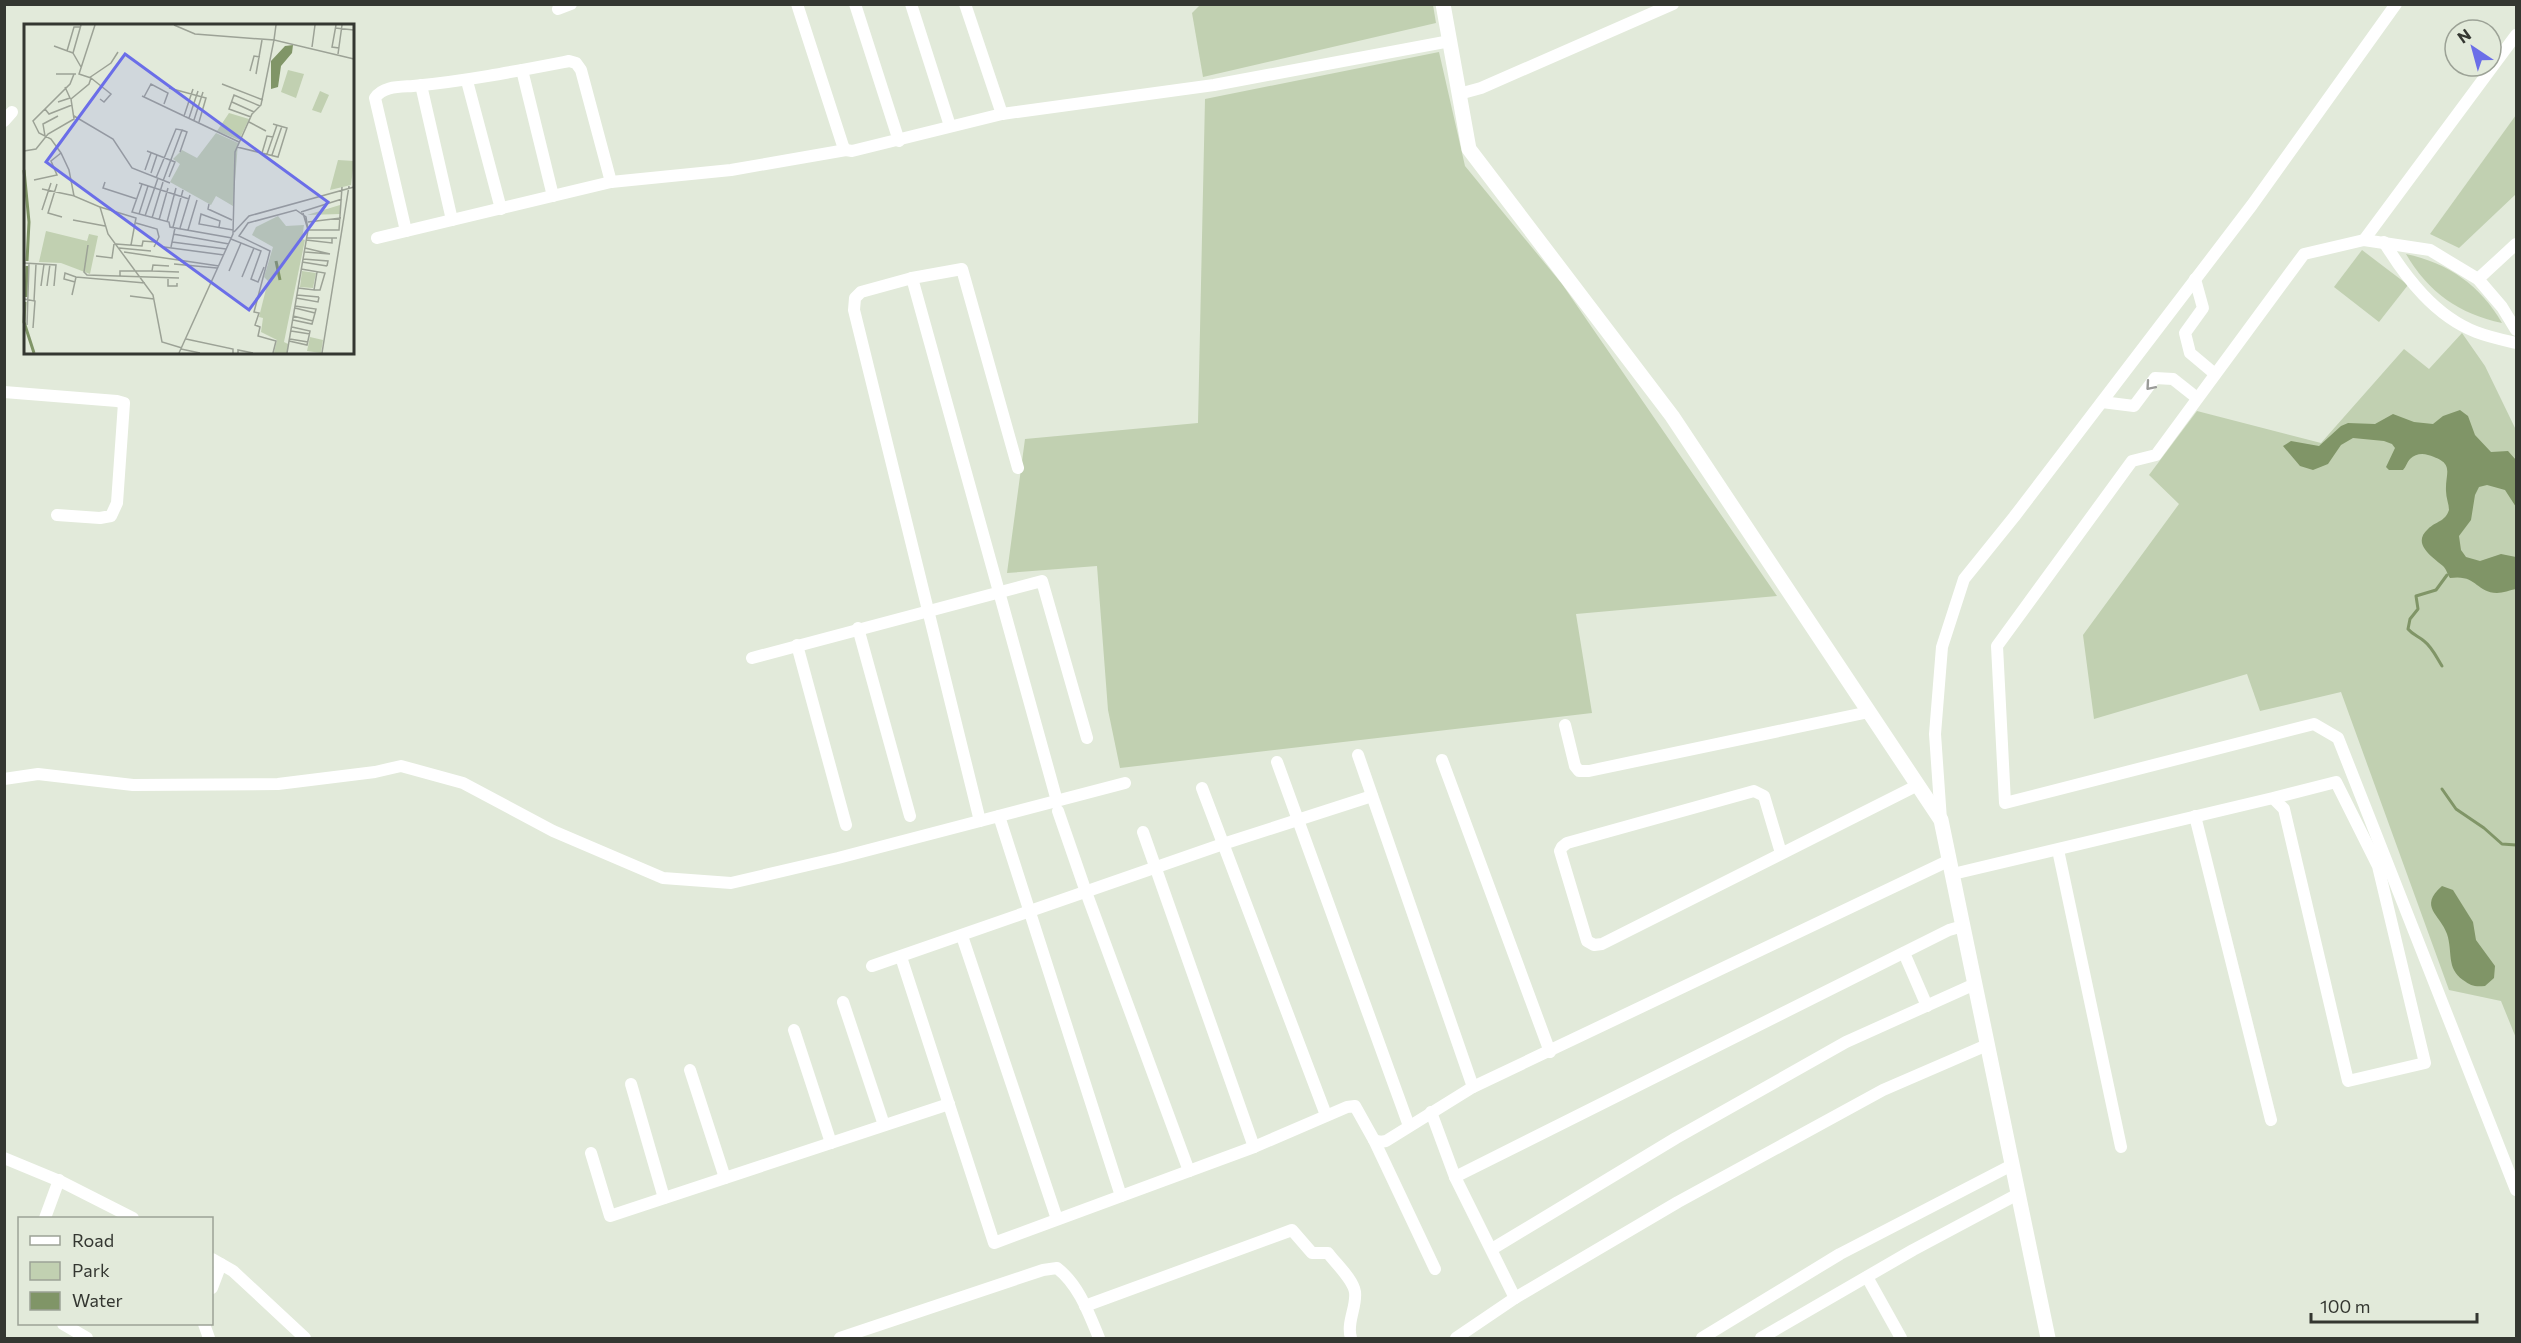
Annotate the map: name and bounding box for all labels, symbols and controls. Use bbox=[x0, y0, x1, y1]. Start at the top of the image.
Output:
north arrow bbox=[2443, 18, 2503, 78]
inset map bbox=[24, 24, 354, 354]
text: N bbox=[2453, 24, 2474, 47]
one-way arrow bbox=[2146, 379, 2157, 390]
legend bbox=[18, 1217, 213, 1325]
text: Road bbox=[72, 1229, 114, 1251]
text: Park bbox=[72, 1259, 110, 1281]
scale bar bbox=[2311, 1286, 2478, 1324]
text: Water bbox=[72, 1289, 123, 1311]
text: 100 m bbox=[2320, 1295, 2370, 1317]

